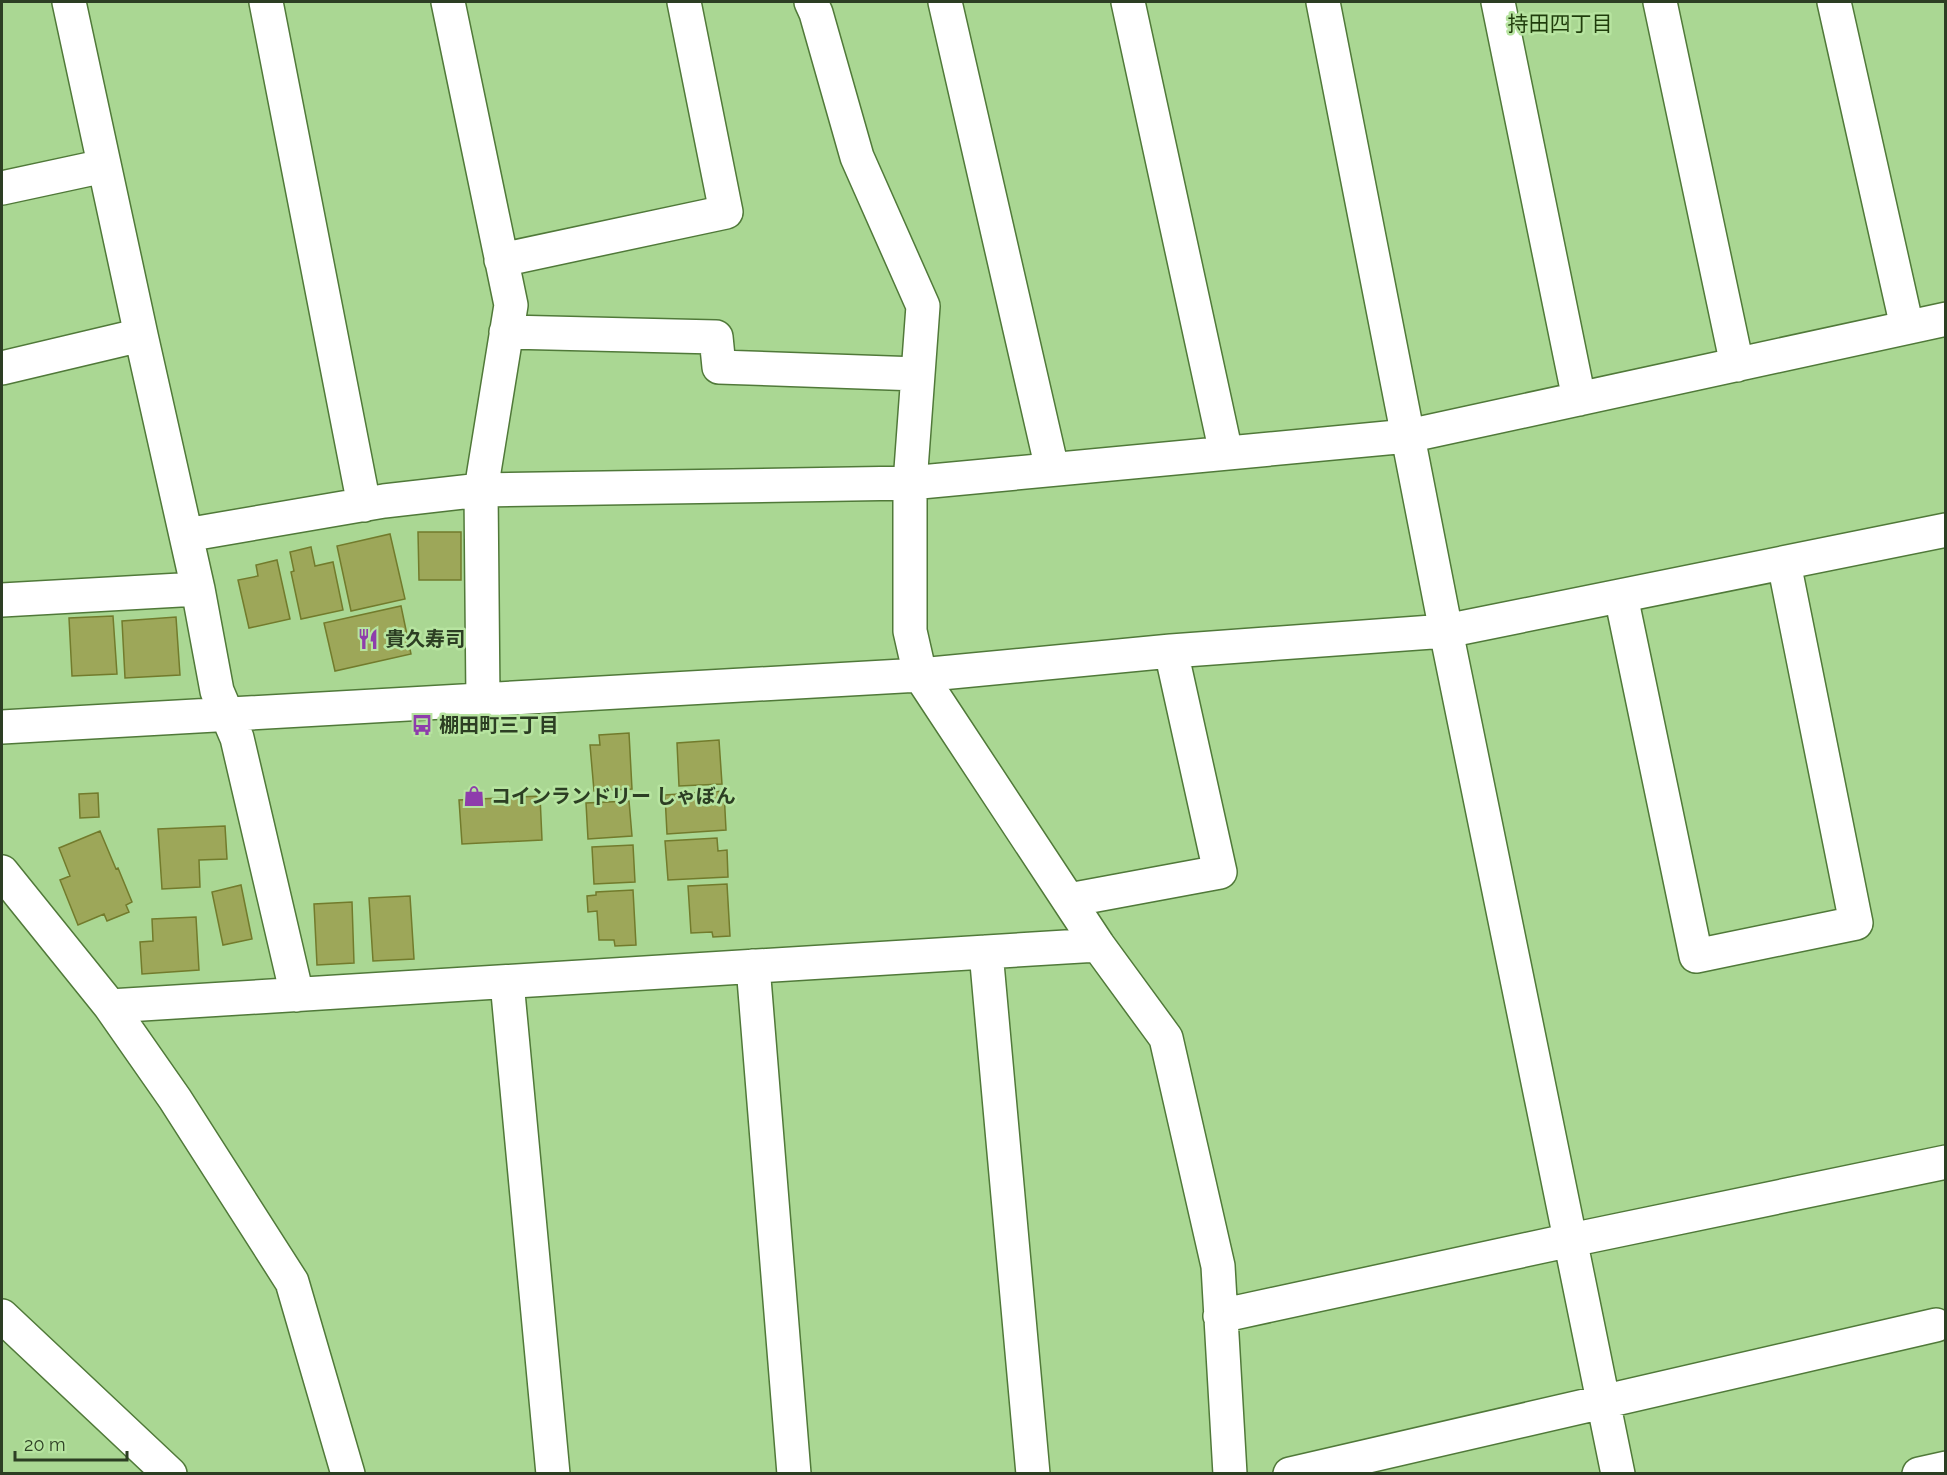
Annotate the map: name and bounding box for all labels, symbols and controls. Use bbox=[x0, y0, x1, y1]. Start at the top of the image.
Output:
district label: 持田四丁目 bbox=[1508, 11, 1613, 36]
restaurant icon: 貴久寿司 bbox=[356, 627, 380, 651]
place label: 貴久寿司 bbox=[385, 627, 465, 651]
bus stop icon: 棚田町三丁目 bbox=[410, 713, 434, 737]
place label: 棚田町三丁目 bbox=[439, 713, 559, 737]
shop icon: コインランドリー しゃぼん bbox=[462, 784, 486, 808]
place label: コインランドリー しゃぼん bbox=[491, 784, 736, 808]
scale bar bbox=[15, 1424, 128, 1462]
text: 20 m bbox=[24, 1434, 66, 1455]

